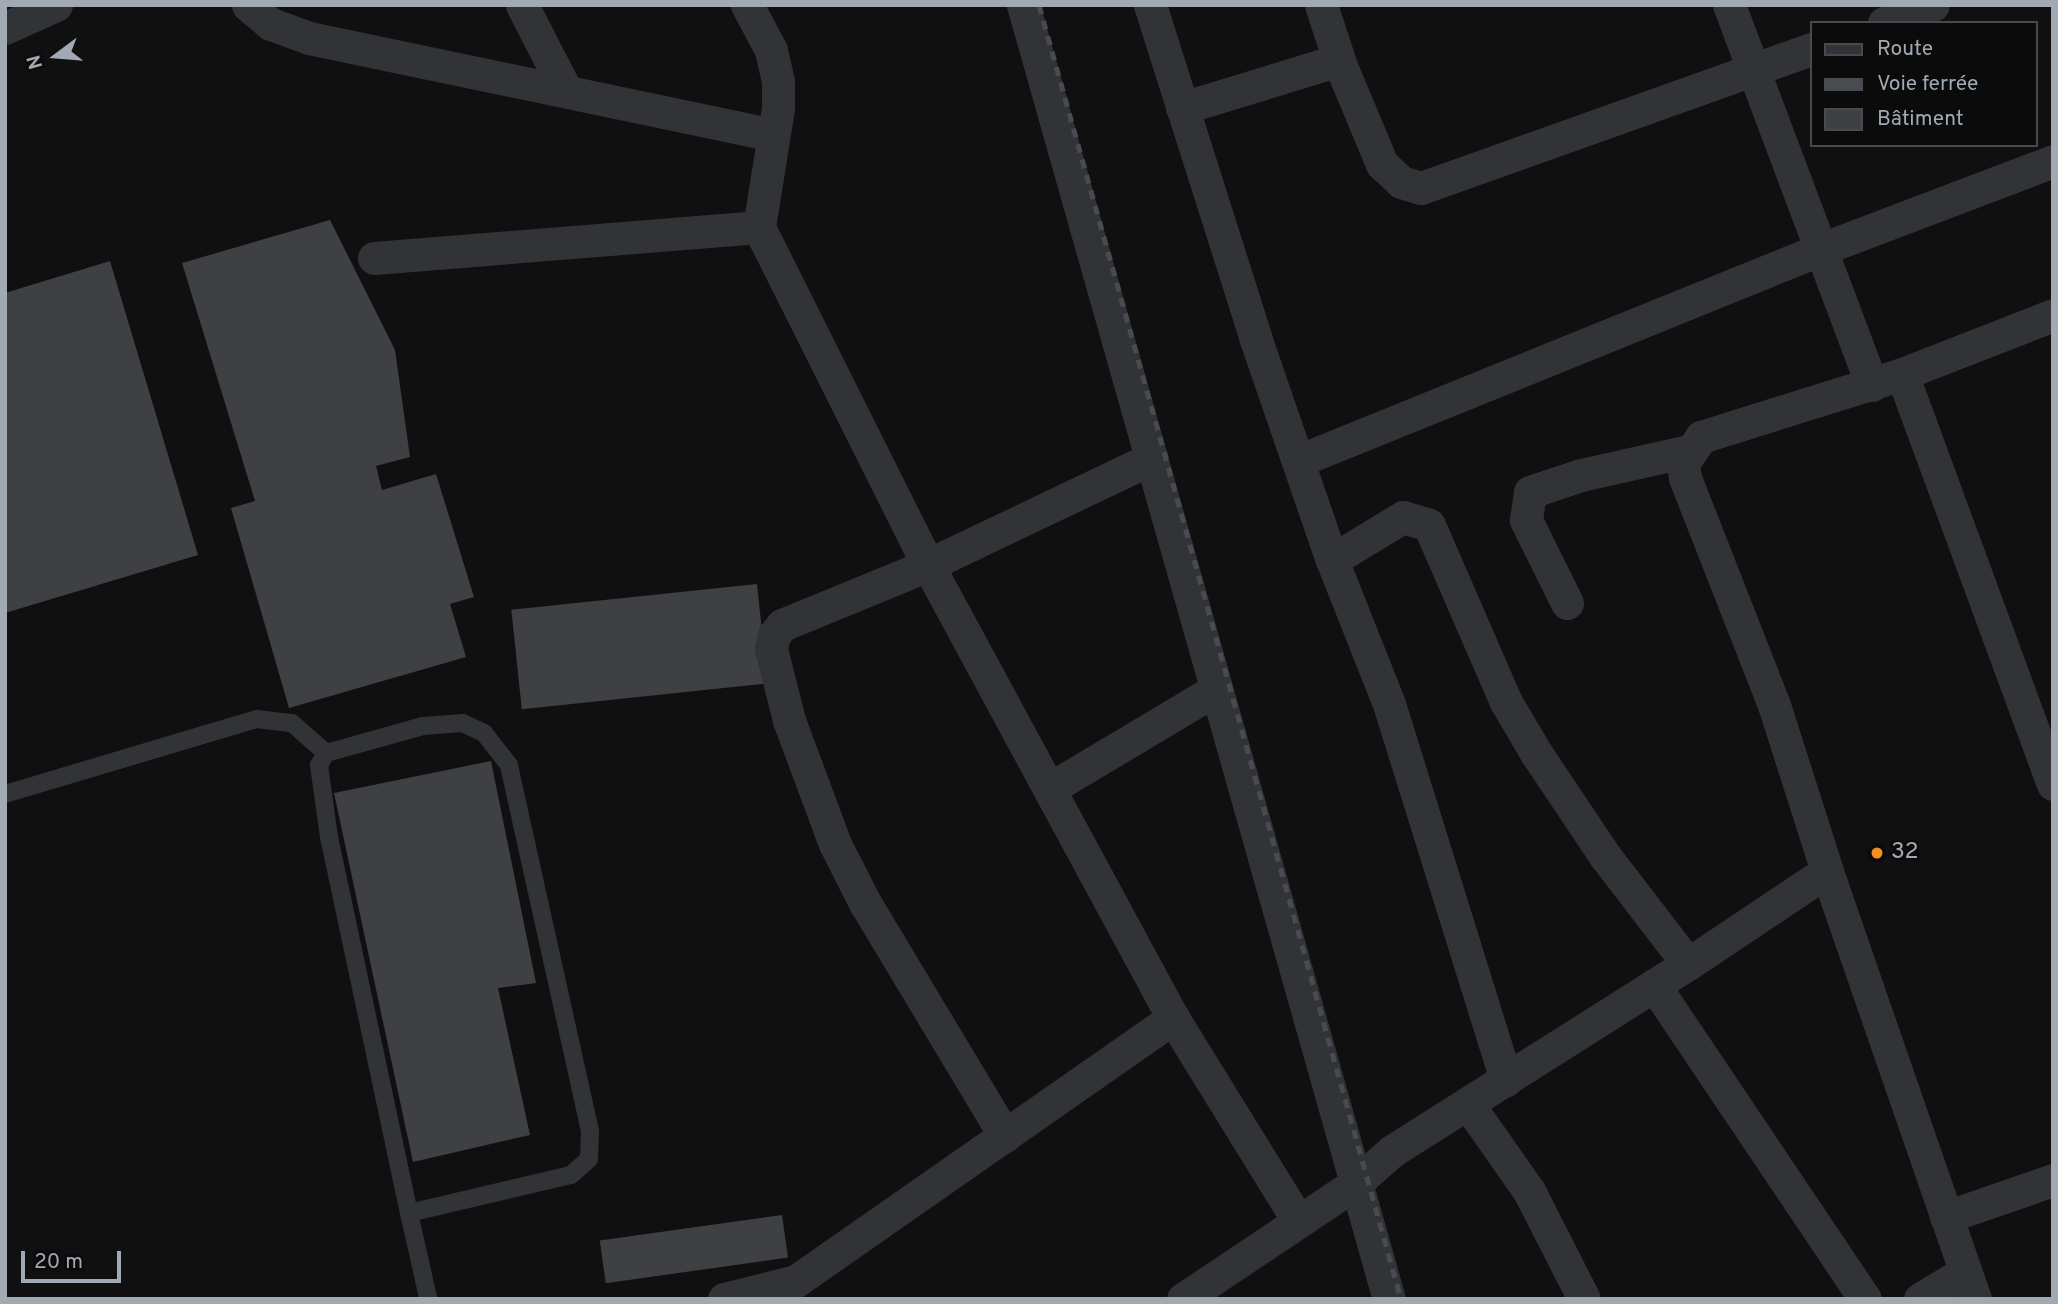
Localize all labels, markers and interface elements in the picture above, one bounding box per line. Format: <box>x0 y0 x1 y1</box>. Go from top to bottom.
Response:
north arrow <box>21 21 91 91</box>
legend <box>1810 21 2037 147</box>
text: Route <box>1877 36 1933 63</box>
text: N <box>22 52 49 72</box>
text: Voie ferrée <box>1877 71 1978 98</box>
text: Bâtiment <box>1877 106 1964 133</box>
place label: 32 <box>1891 839 1918 867</box>
marker: 32 <box>1869 845 1885 861</box>
scale bar <box>24 1238 124 1282</box>
text: 20 m <box>34 1249 83 1276</box>

